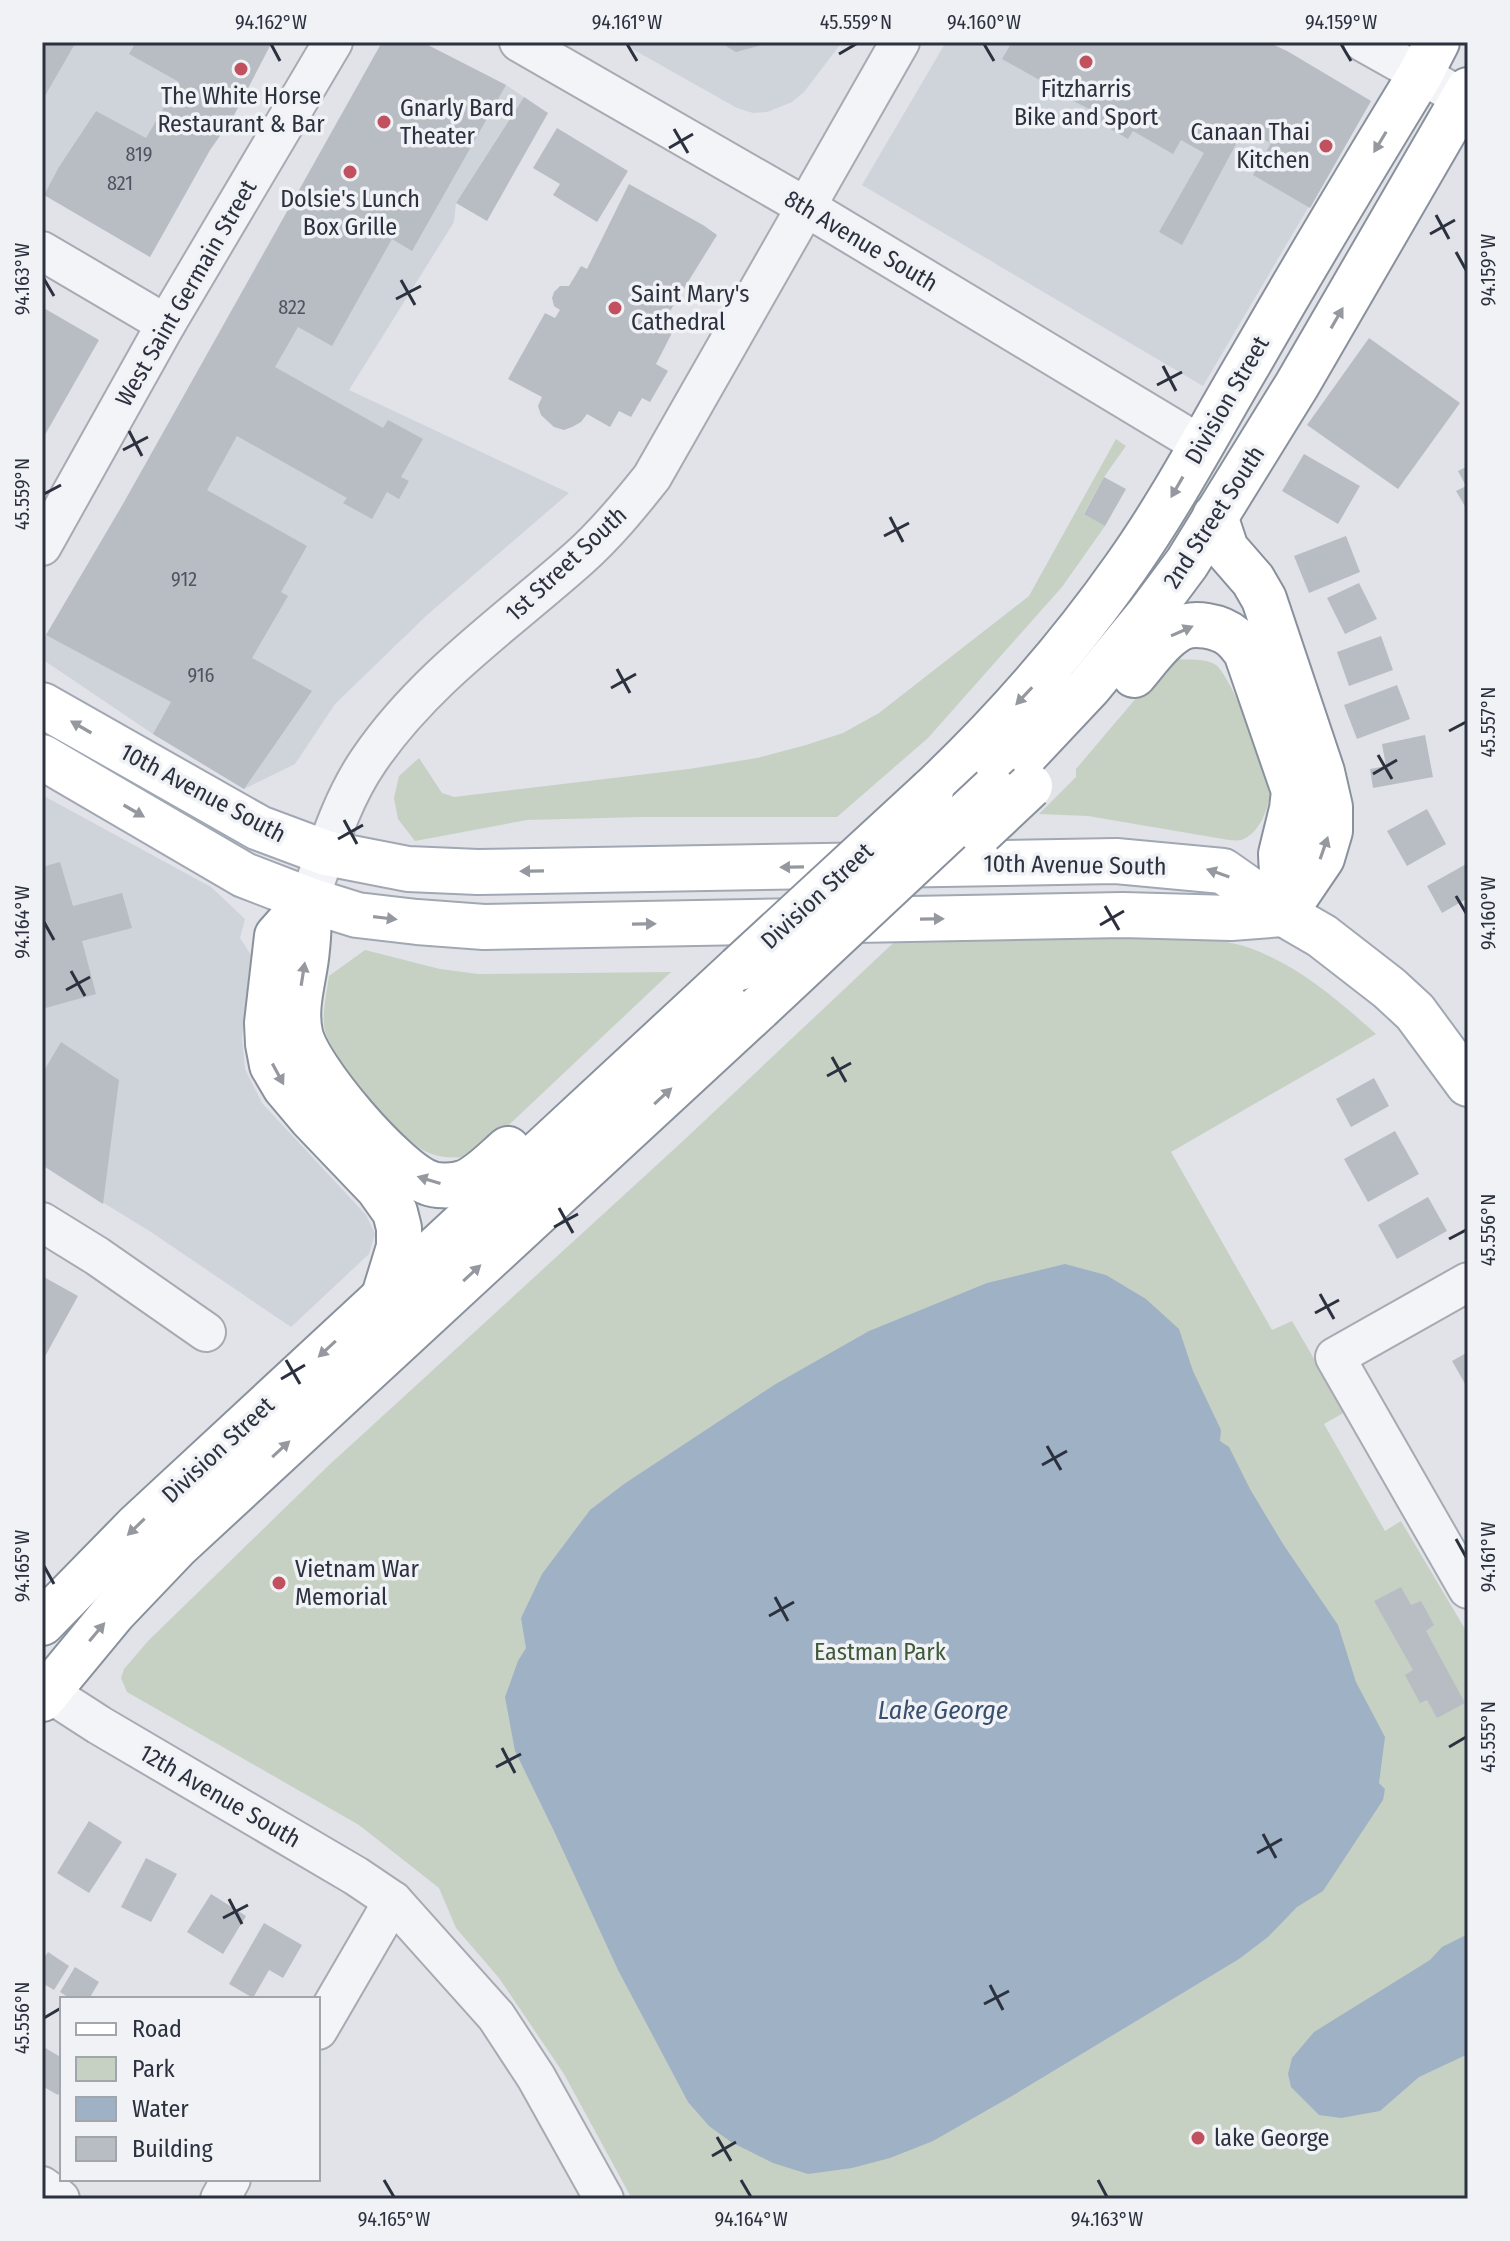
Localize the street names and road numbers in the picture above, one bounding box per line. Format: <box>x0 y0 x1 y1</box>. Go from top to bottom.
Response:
street label: West Saint Germain Street <box>110 175 262 411</box>
street label: 8th Avenue South <box>779 184 943 298</box>
street label: Division Street <box>1179 331 1275 469</box>
street label: 2nd Street South <box>1158 441 1270 593</box>
street label: 1st Street South <box>500 501 632 627</box>
street label: 10th Avenue South <box>115 738 291 848</box>
street label: Division Street <box>755 837 879 955</box>
street label: 10th Avenue South <box>983 849 1167 881</box>
street label: Division Street <box>156 1391 280 1509</box>
street label: 12th Avenue South <box>134 1739 306 1853</box>

